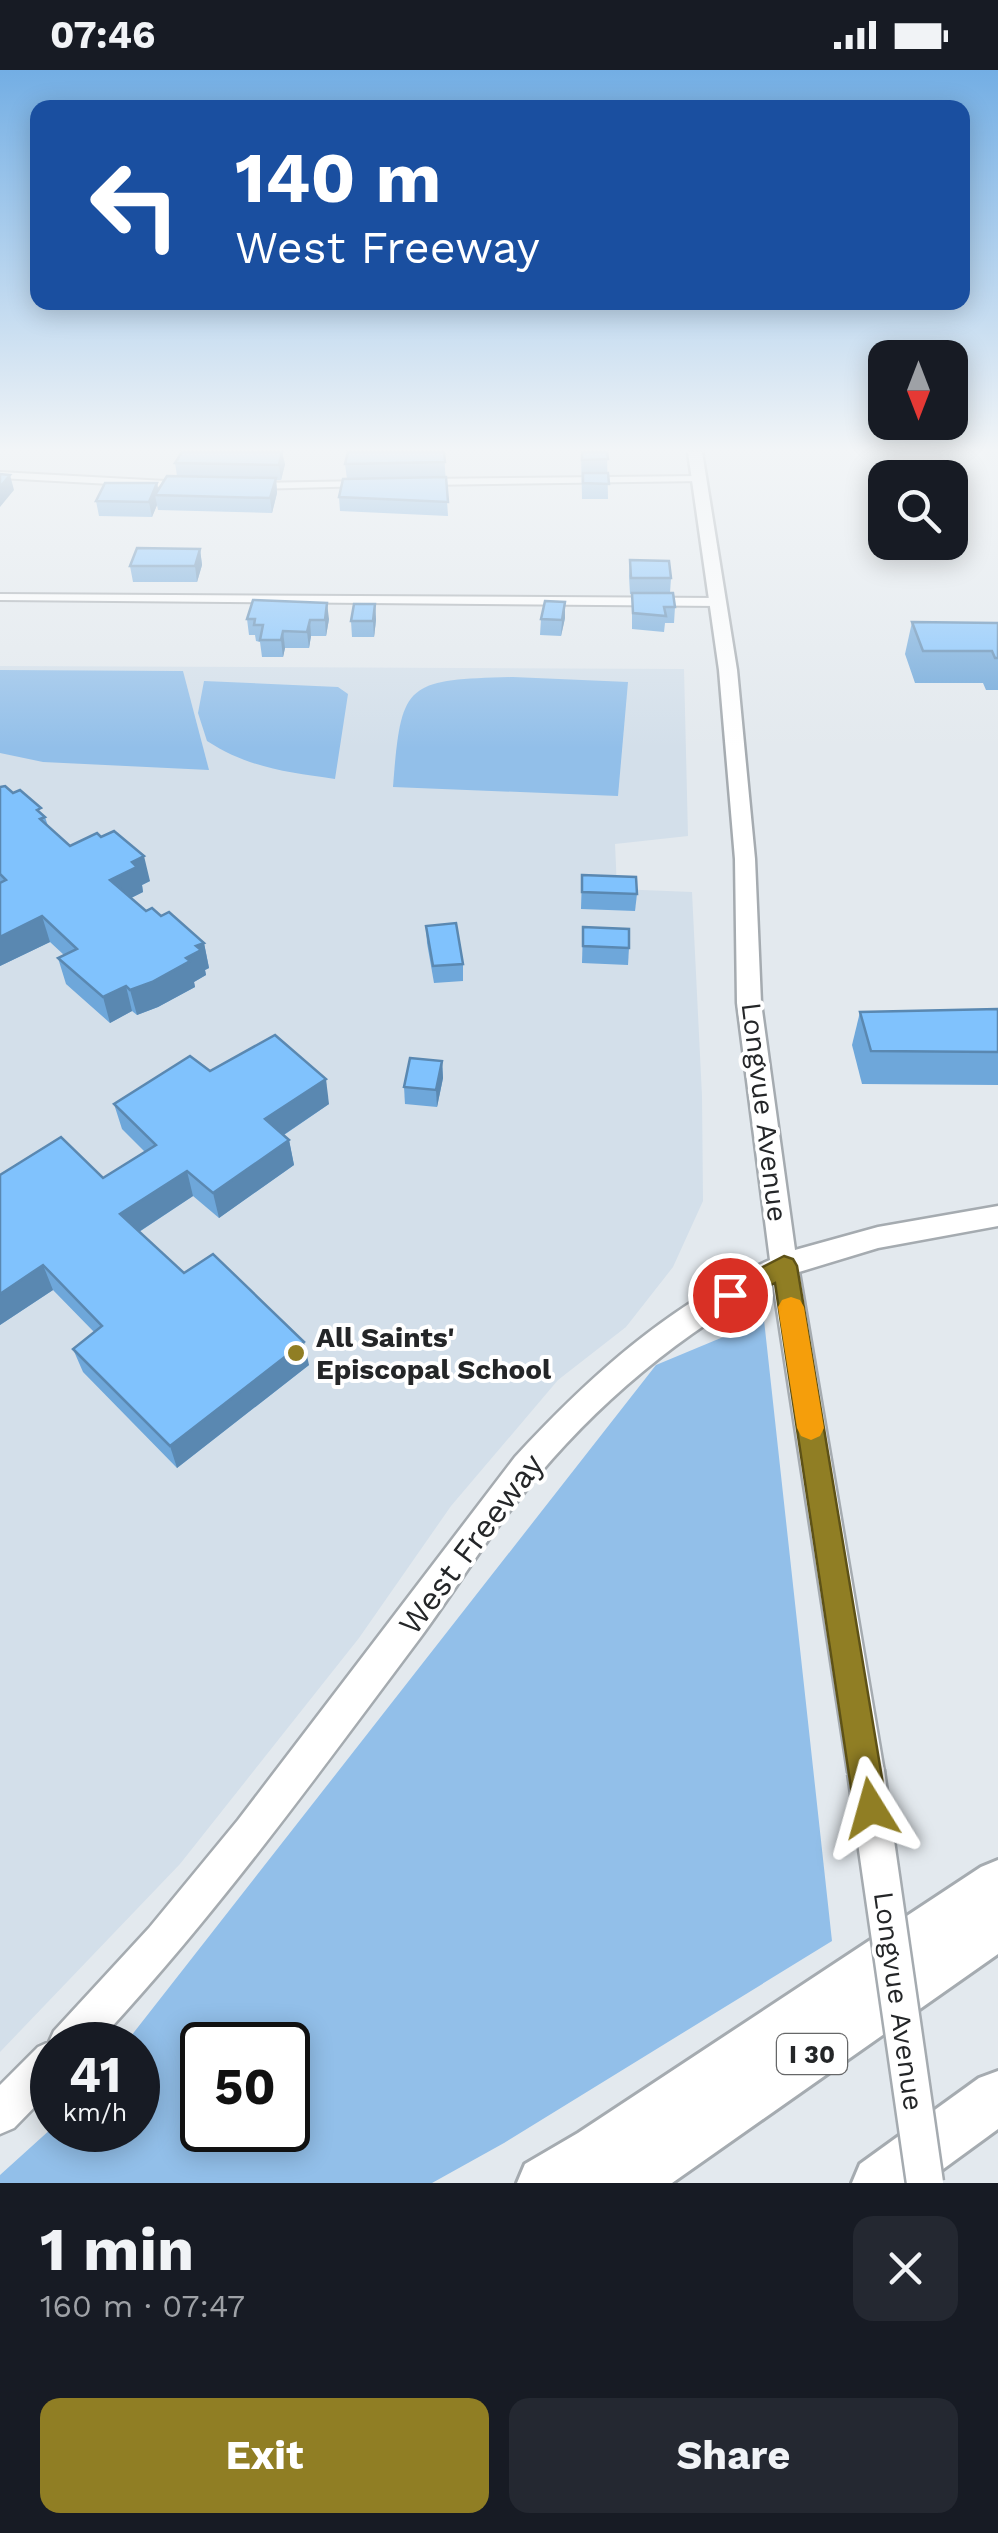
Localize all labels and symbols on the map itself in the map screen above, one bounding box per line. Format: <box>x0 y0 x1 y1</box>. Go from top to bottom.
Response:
north arrow <box>868 340 968 440</box>
street label: Longvue Avenue <box>735 1000 794 1224</box>
pin <box>688 1253 773 1338</box>
place label: All Saints' Episcopal School <box>316 1321 552 1386</box>
marker: All Saints' Episcopal School <box>285 1342 307 1364</box>
street label: West Freeway <box>391 1446 552 1642</box>
position arrow <box>819 1756 923 1860</box>
street label: Longvue Avenue <box>867 1889 930 2113</box>
speed limit sign: 50 <box>180 2022 310 2152</box>
road number: I 30 <box>777 2034 847 2074</box>

